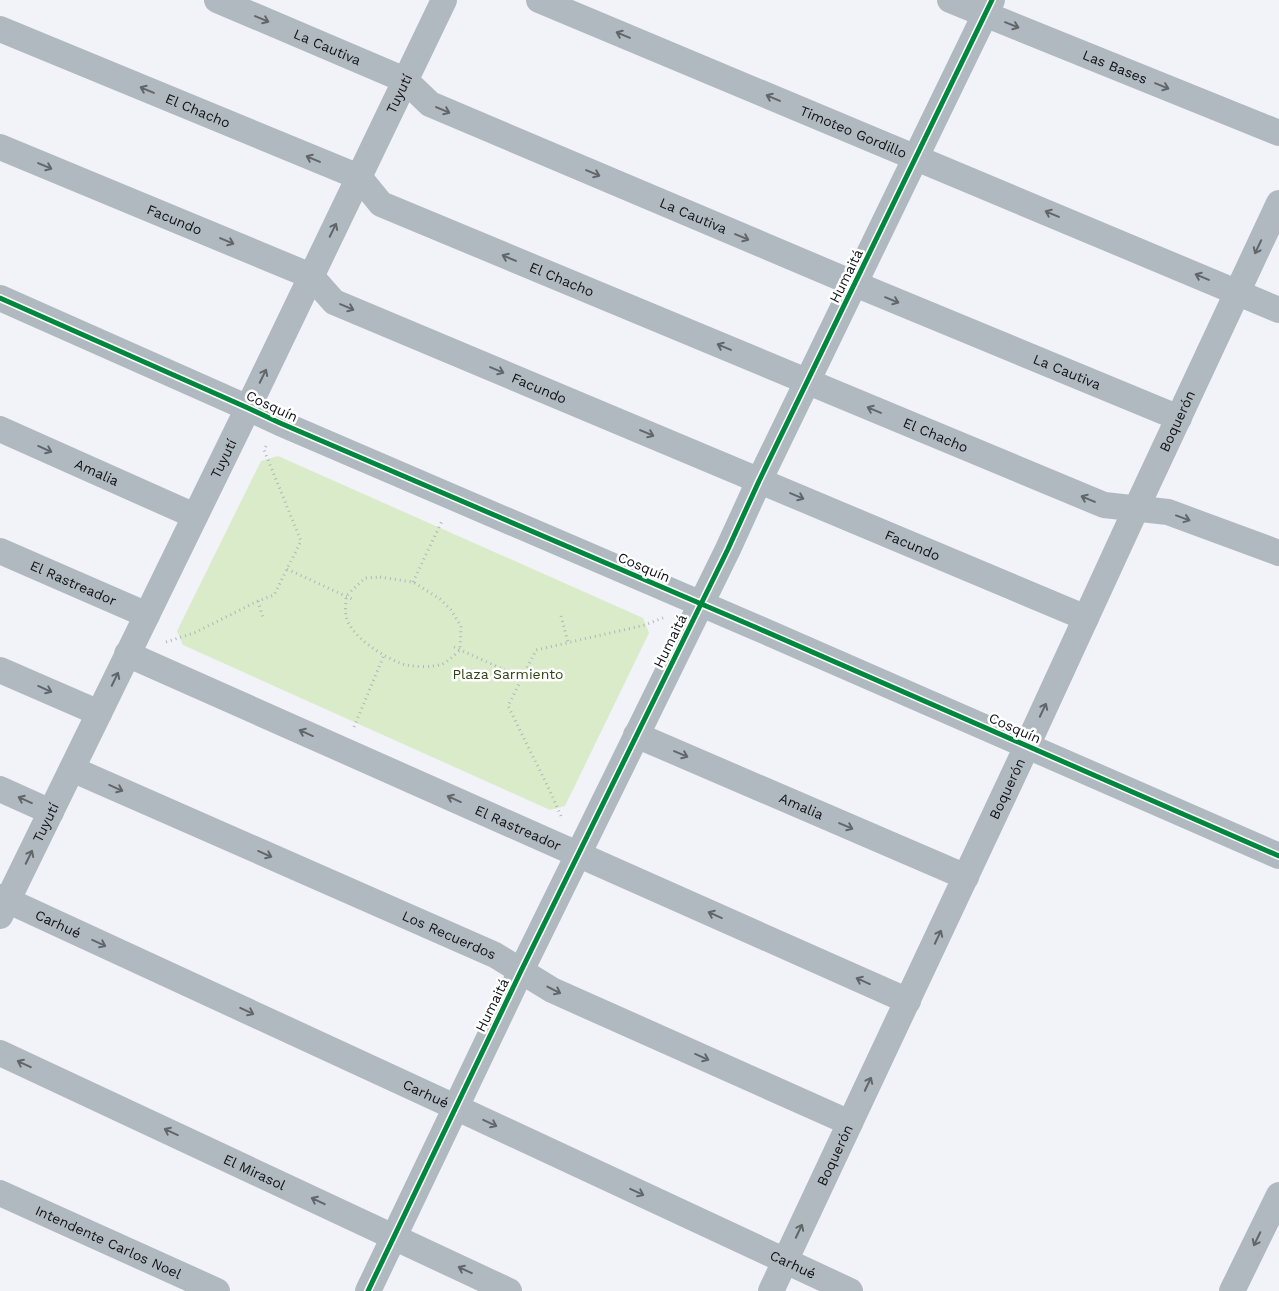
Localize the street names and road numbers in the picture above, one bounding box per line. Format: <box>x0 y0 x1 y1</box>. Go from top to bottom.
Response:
street label: La Cautiva <box>291 26 364 68</box>
street label: Las Bases <box>1080 46 1150 87</box>
street label: Tuyutí <box>383 71 415 116</box>
street label: El Chacho <box>163 90 233 131</box>
street label: Timoteo Gordillo <box>798 102 909 161</box>
street label: La Cautiva <box>657 194 730 237</box>
street label: Facundo <box>145 201 204 238</box>
street label: Humaitá <box>826 247 866 305</box>
street label: El Chacho <box>527 259 597 300</box>
street label: La Cautiva <box>1031 351 1103 393</box>
street label: Facundo <box>509 370 569 407</box>
street label: Cosquín <box>244 387 300 425</box>
street label: Boquerón <box>1156 388 1198 454</box>
street label: El Chacho <box>901 414 970 456</box>
street label: Tuyutí <box>207 436 240 481</box>
street label: Amalia <box>72 455 121 489</box>
street label: Facundo <box>883 526 942 564</box>
street label: Cosquín <box>615 549 673 585</box>
street label: El Rastreador <box>28 557 119 609</box>
street label: Humaitá <box>650 612 690 670</box>
street label: Cosquín <box>987 709 1043 747</box>
street label: Boquerón <box>986 756 1028 822</box>
street label: Amalia <box>777 790 826 823</box>
street label: Tuyutí <box>29 800 62 845</box>
street label: El Rastreador <box>473 802 564 854</box>
street label: Carhué <box>33 906 84 941</box>
street label: Los Recuerdos <box>400 907 498 962</box>
street label: Humaitá <box>472 976 512 1034</box>
street label: Carhué <box>400 1076 451 1111</box>
street label: Boquerón <box>814 1122 856 1188</box>
street label: El Mirasol <box>221 1151 289 1194</box>
street label: Intendente Carlos Noel <box>33 1202 185 1282</box>
street label: Carhué <box>768 1247 818 1282</box>

